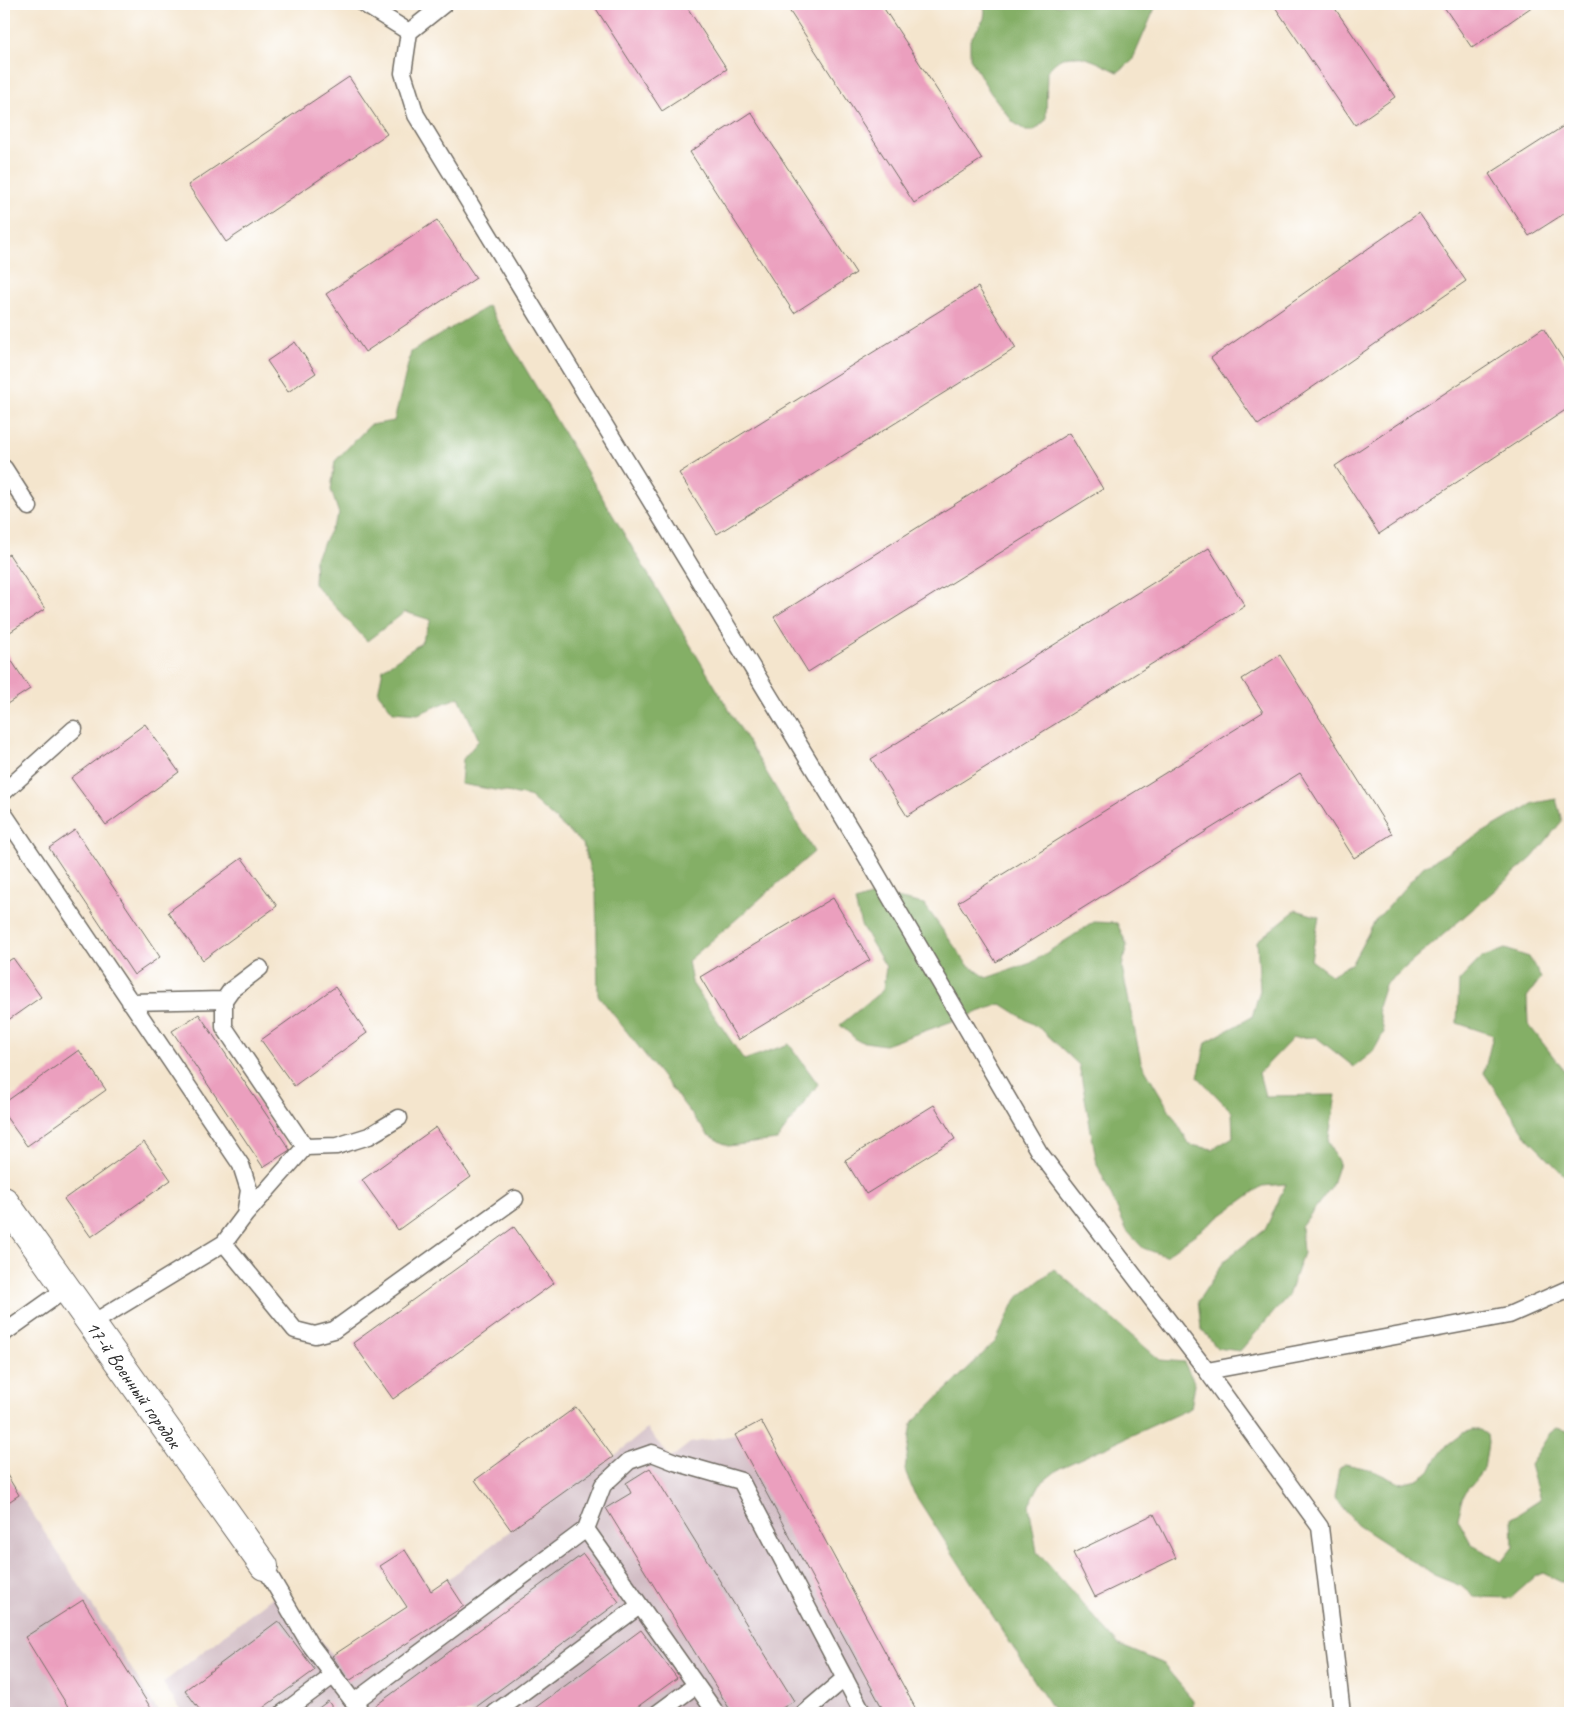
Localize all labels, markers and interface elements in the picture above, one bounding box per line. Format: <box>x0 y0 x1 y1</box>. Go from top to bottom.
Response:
street label: 17-й Военный городок <box>80 1316 188 1454</box>

